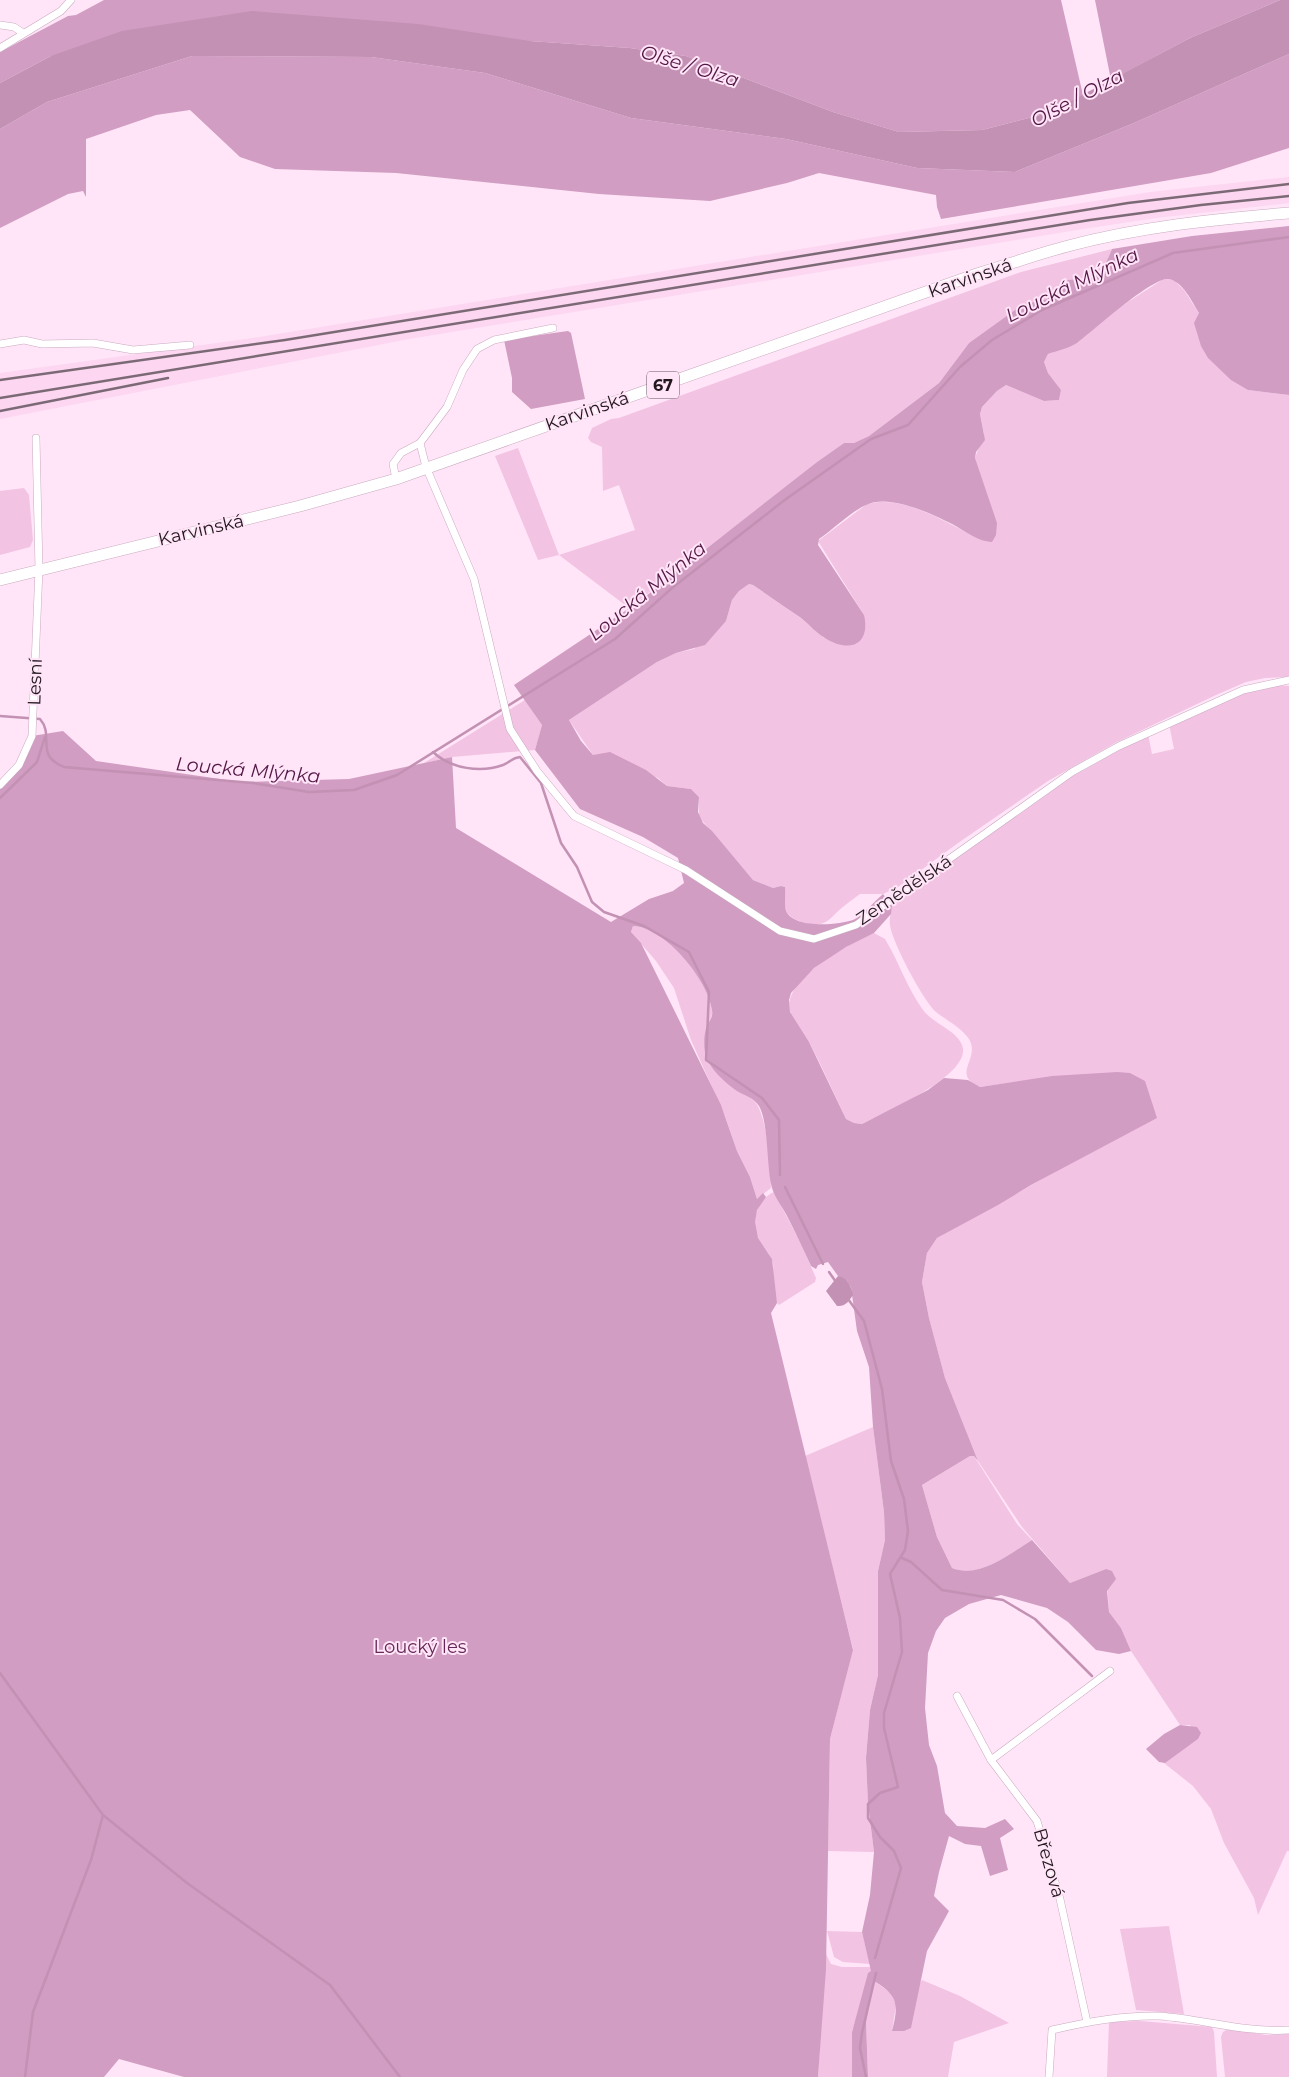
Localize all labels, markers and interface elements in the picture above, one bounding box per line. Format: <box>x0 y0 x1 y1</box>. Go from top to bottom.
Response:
water label: Olše / Olza <box>638 40 742 92</box>
water label: Olše / Olza <box>1027 64 1127 132</box>
water label: Loucká Mlýnka <box>1002 243 1142 327</box>
street label: Karvinská <box>925 253 1015 303</box>
road number: 67 <box>647 372 679 398</box>
street label: Karvinská <box>542 386 632 436</box>
street label: Karvinská <box>156 509 246 551</box>
water label: Loucká Mlýnka <box>583 536 711 646</box>
street label: Lesní <box>23 657 47 706</box>
water label: Loucká Mlýnka <box>175 752 321 788</box>
street label: Zemědělská <box>852 850 956 930</box>
park label: Loucký les <box>373 1636 467 1658</box>
street label: Březová <box>1029 1826 1069 1900</box>

